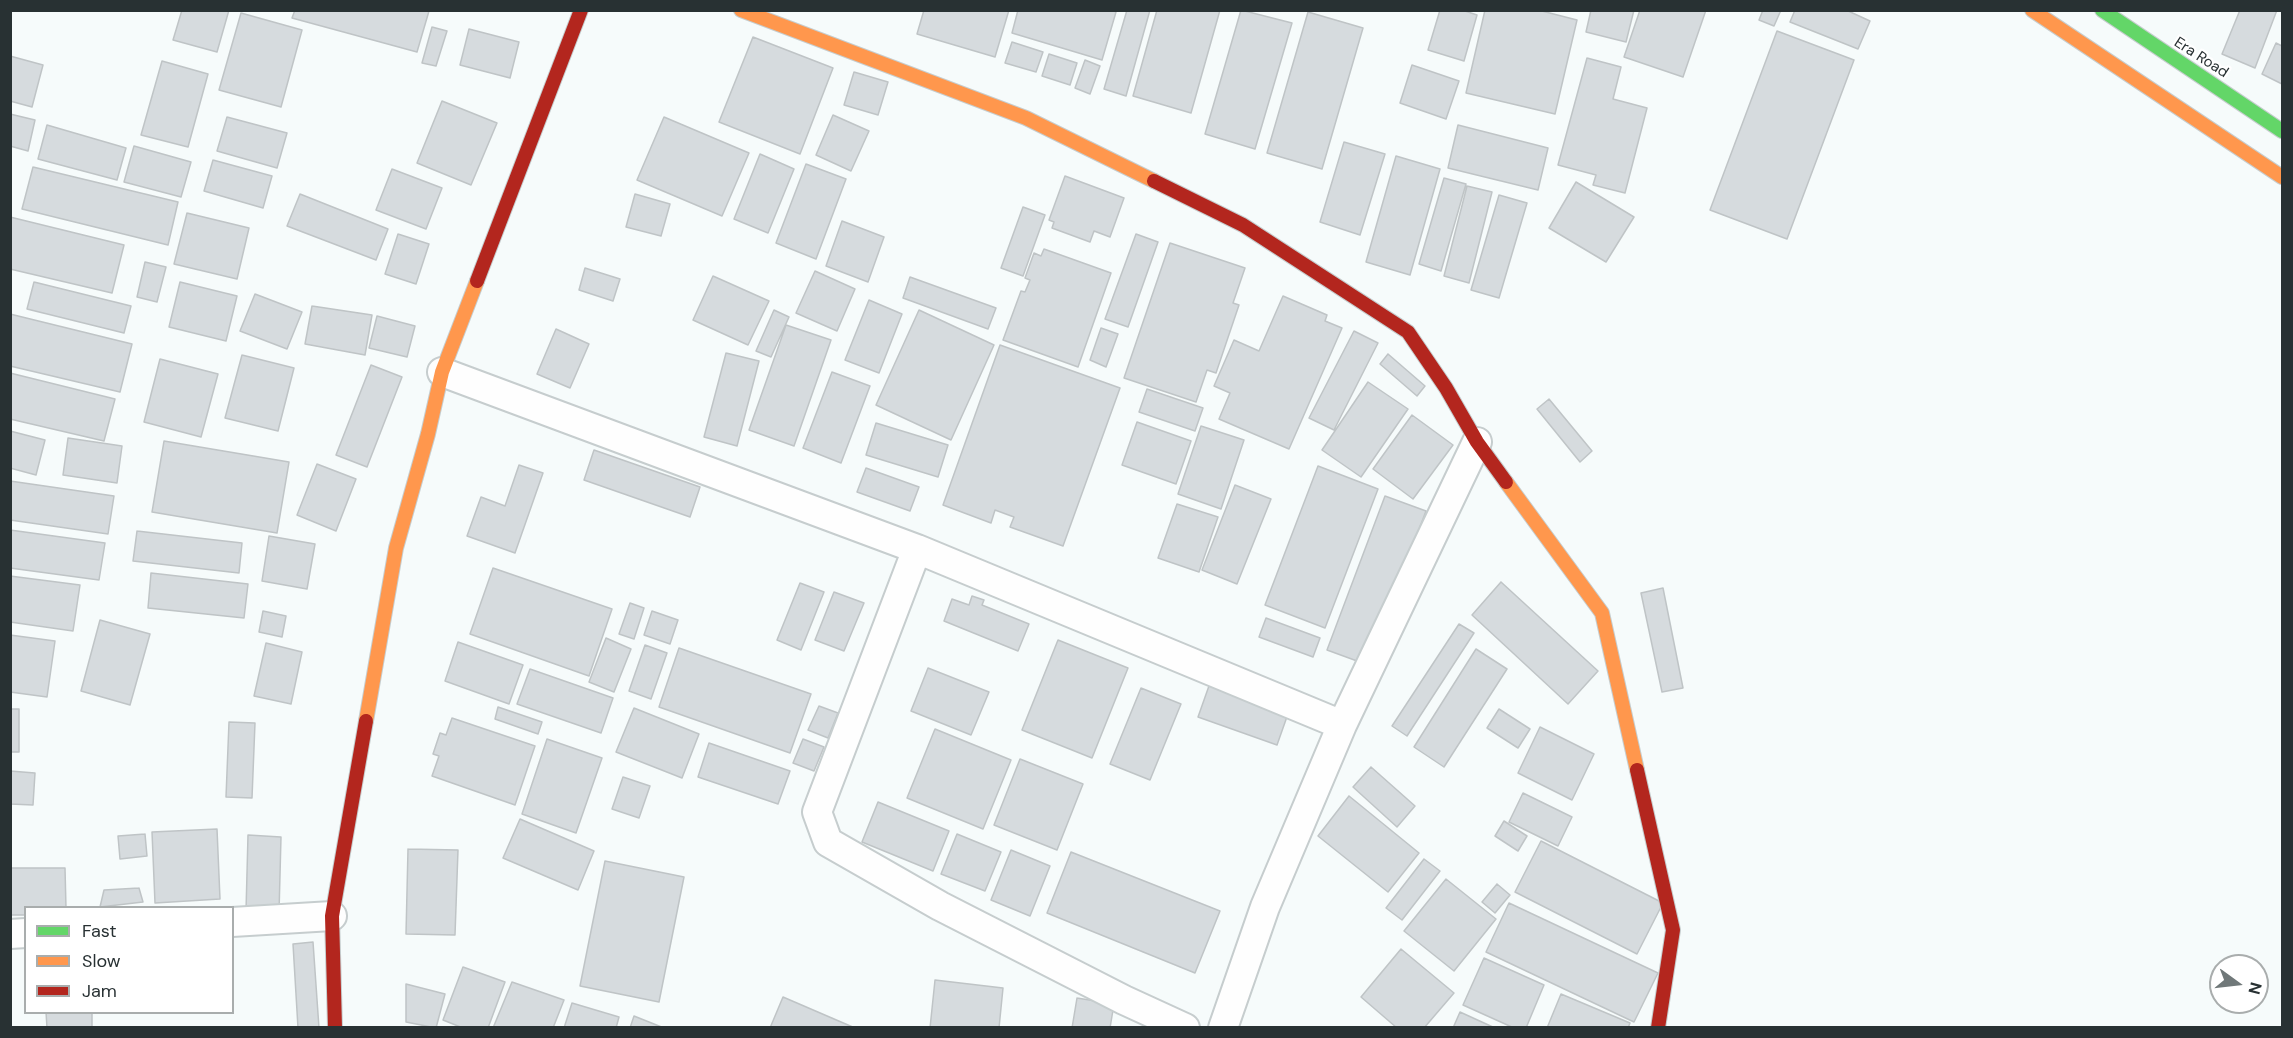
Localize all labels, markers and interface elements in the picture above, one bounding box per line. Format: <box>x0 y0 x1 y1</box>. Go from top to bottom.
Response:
street label: Era Road <box>2170 34 2232 82</box>
legend <box>24 906 234 1014</box>
text: Fast <box>82 919 117 943</box>
text: Slow <box>82 949 121 973</box>
north arrow <box>2209 954 2269 1014</box>
text: Jam <box>82 979 117 1003</box>
text: N <box>2243 980 2267 997</box>

